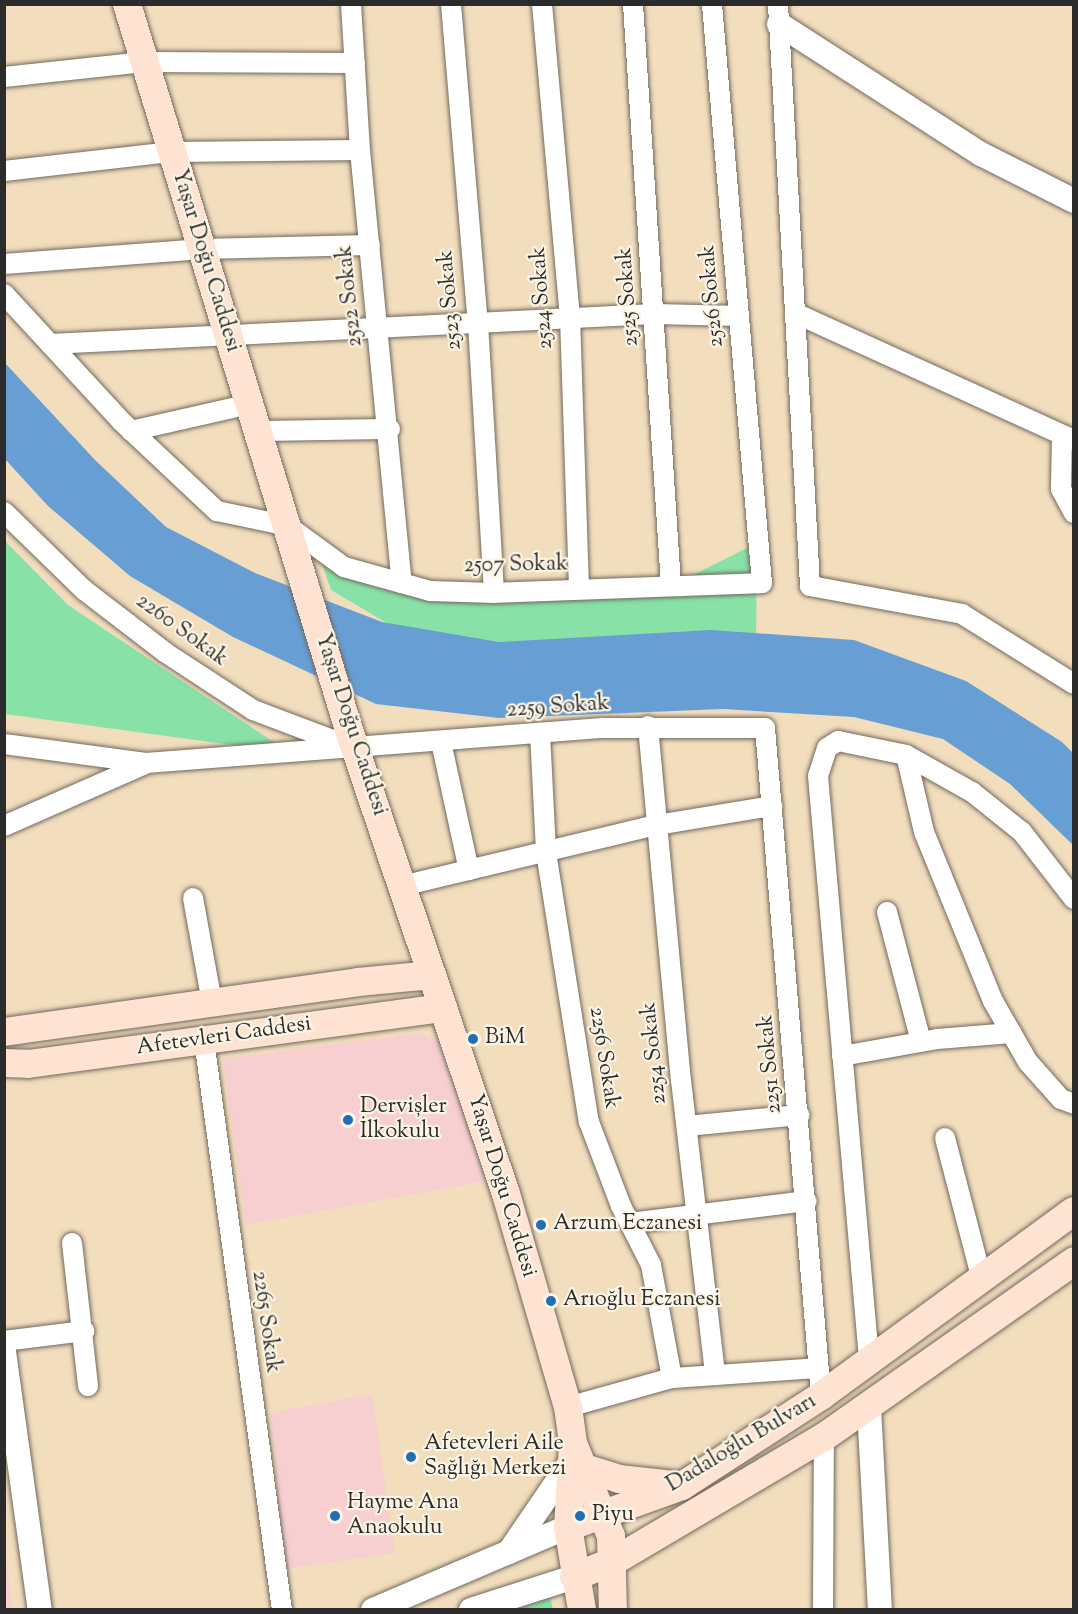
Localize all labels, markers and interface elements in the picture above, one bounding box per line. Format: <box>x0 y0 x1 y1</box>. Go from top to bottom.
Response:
street label: Yaşar Doğu Caddesi <box>165 166 245 356</box>
street label: 2522 Sokak <box>333 244 369 348</box>
street label: 2526 Sokak <box>695 244 731 348</box>
street label: 2524 Sokak <box>526 246 560 350</box>
street label: 2525 Sokak <box>612 246 646 348</box>
street label: 2523 Sokak <box>433 249 469 351</box>
street label: 2507 Sokak <box>464 552 568 580</box>
street label: 2260 Sokak <box>130 589 232 673</box>
street label: Yaşar Doğu Caddesi <box>308 631 392 819</box>
street label: 2259 Sokak <box>506 691 610 725</box>
street label: 2254 Sokak <box>636 1000 674 1106</box>
street label: 2256 Sokak <box>582 1005 624 1111</box>
street label: Afetevleri Caddesi <box>135 1012 313 1062</box>
street label: 2251 Sokak <box>754 1013 788 1115</box>
place label: BiM <box>485 1026 525 1052</box>
marker: BiM <box>466 1032 480 1046</box>
street label: Yaşar Doğu Caddesi <box>461 1091 541 1281</box>
place label: Dervişler İlkokulu <box>360 1094 447 1146</box>
marker: Dervişler İlkokulu <box>341 1113 355 1127</box>
place label: Arzum Eczanesi <box>553 1212 702 1238</box>
marker: Arzum Eczanesi <box>534 1218 548 1232</box>
street label: 2265 Sokak <box>245 1269 285 1375</box>
place label: Arıoğlu Eczanesi <box>563 1288 720 1314</box>
marker: Arıoğlu Eczanesi <box>544 1294 558 1308</box>
street label: Dadaloğlu Bulvarı <box>662 1389 822 1499</box>
place label: Afetevleri Aile Sağlığı Merkezi <box>424 1431 566 1482</box>
marker: Afetevleri Aile Sağlığı Merkezi <box>402 1448 420 1466</box>
place label: Hayme Ana Anaokulu <box>347 1490 459 1542</box>
place label: Piyu <box>592 1503 634 1529</box>
marker: Hayme Ana Anaokulu <box>328 1509 342 1523</box>
marker: Piyu <box>573 1509 587 1523</box>

